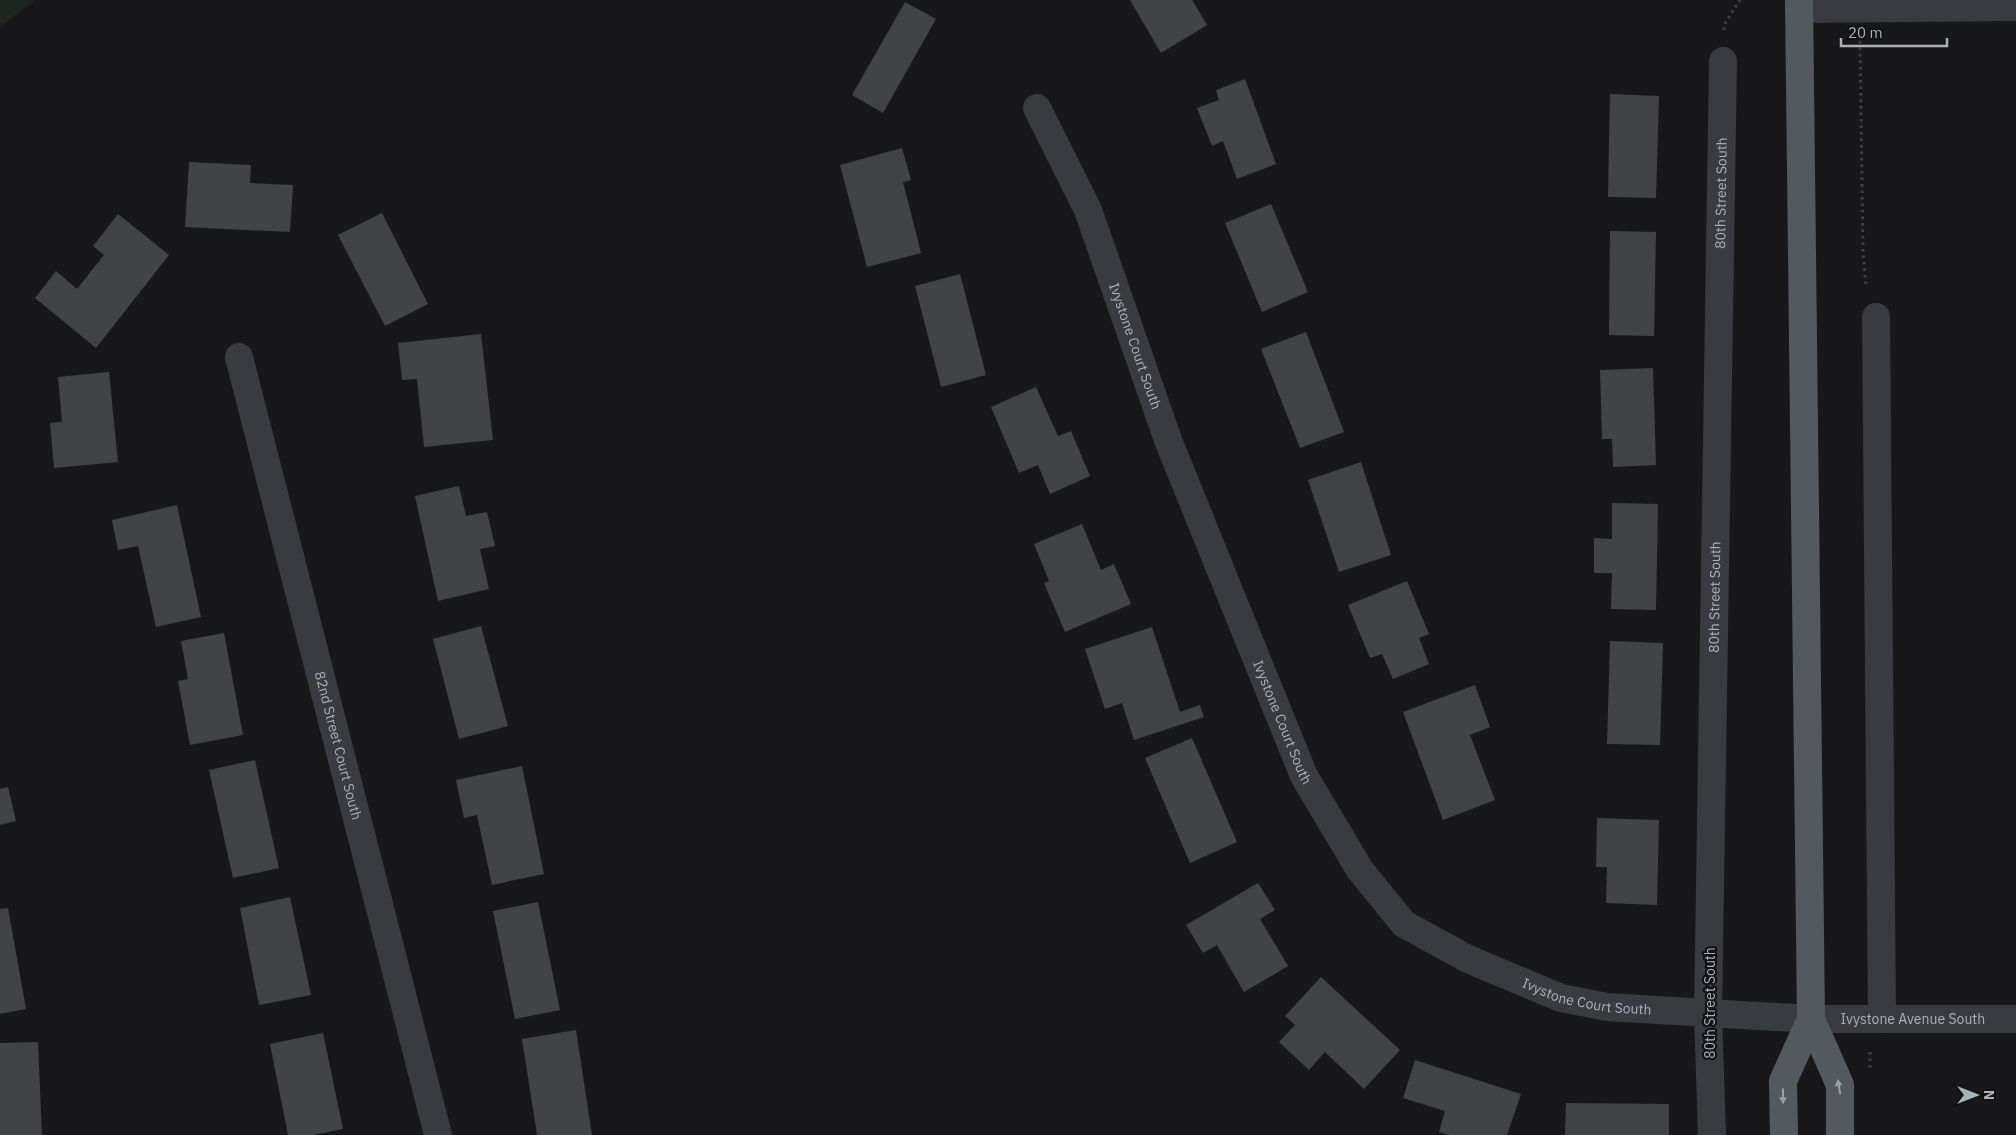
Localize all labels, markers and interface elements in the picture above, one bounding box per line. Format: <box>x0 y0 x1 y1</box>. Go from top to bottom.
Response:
scale bar <box>1841 15 1947 47</box>
text: 20 m <box>1848 23 1883 42</box>
street label: 80th Street South <box>1711 137 1731 249</box>
street label: Ivystone Court South <box>1105 280 1166 412</box>
street label: 80th Street South <box>1705 541 1724 653</box>
street label: Ivystone Court South <box>1249 657 1316 788</box>
street label: 82nd Street Court South <box>311 669 366 822</box>
street label: 80th Street South <box>1701 947 1719 1059</box>
street label: Ivystone Court South <box>1520 974 1652 1019</box>
street label: Ivystone Avenue South <box>1841 1010 1985 1028</box>
north arrow <box>1951 1070 2001 1120</box>
one-way arrow <box>1834 1078 1842 1094</box>
one-way arrow <box>1779 1089 1787 1105</box>
text: N <box>1980 1090 1998 1100</box>

